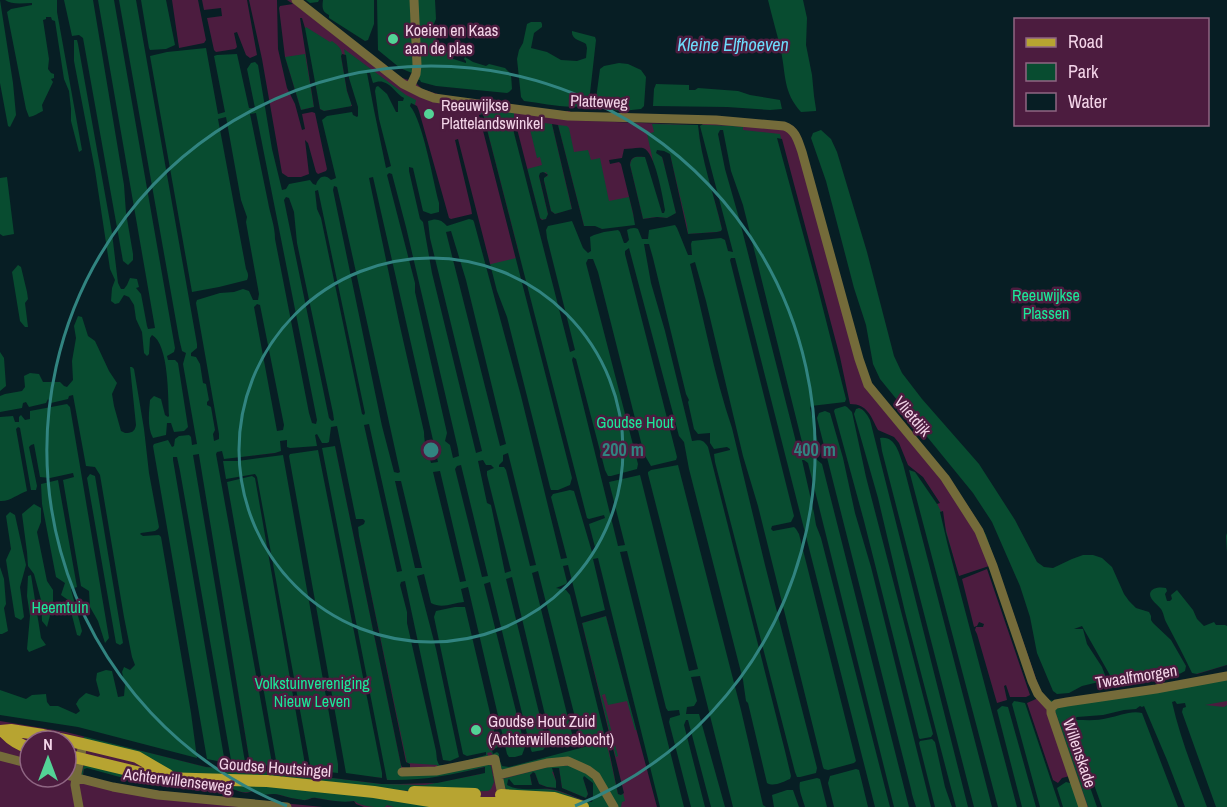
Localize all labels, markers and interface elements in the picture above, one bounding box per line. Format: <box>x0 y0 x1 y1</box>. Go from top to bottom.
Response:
legend <box>1014 18 1209 126</box>
place label: Koeien en Kaas aan de plas <box>405 19 498 59</box>
text: Road <box>1068 29 1103 54</box>
marker: Koeien en Kaas aan de plas <box>386 32 400 46</box>
water label: Kleine Elfhoeven <box>677 32 789 57</box>
text: Park <box>1068 59 1099 84</box>
street label: Platteweg <box>570 89 629 113</box>
text: Water <box>1068 89 1107 114</box>
place label: Reeuwijkse Plattelandswinkel <box>441 94 543 134</box>
marker: Reeuwijkse Plattelandswinkel <box>422 107 436 121</box>
park label: Reeuwijkse Plassen <box>1012 284 1080 324</box>
street label: Vlietdijk <box>889 391 937 441</box>
park label: Goudse Hout <box>596 411 674 433</box>
text: 200 m <box>602 437 644 462</box>
text: 400 m <box>794 437 836 462</box>
centre of rings <box>421 440 441 460</box>
park label: Heemtuin <box>32 596 88 618</box>
street label: Twaalfmorgen <box>1094 659 1178 693</box>
park label: Volkstuinvereniging Nieuw Leven <box>254 672 370 712</box>
place label: Goudse Hout Zuid (Achterwillensebocht) <box>488 710 614 750</box>
street label: Willenskade <box>1058 716 1102 790</box>
marker: Goudse Hout Zuid (Achterwillensebocht) <box>469 723 483 737</box>
north arrow <box>18 729 78 789</box>
text: N <box>43 733 53 755</box>
street label: Goudse Houtsingel <box>218 752 332 782</box>
street label: Achterwillenseweg <box>121 762 234 798</box>

